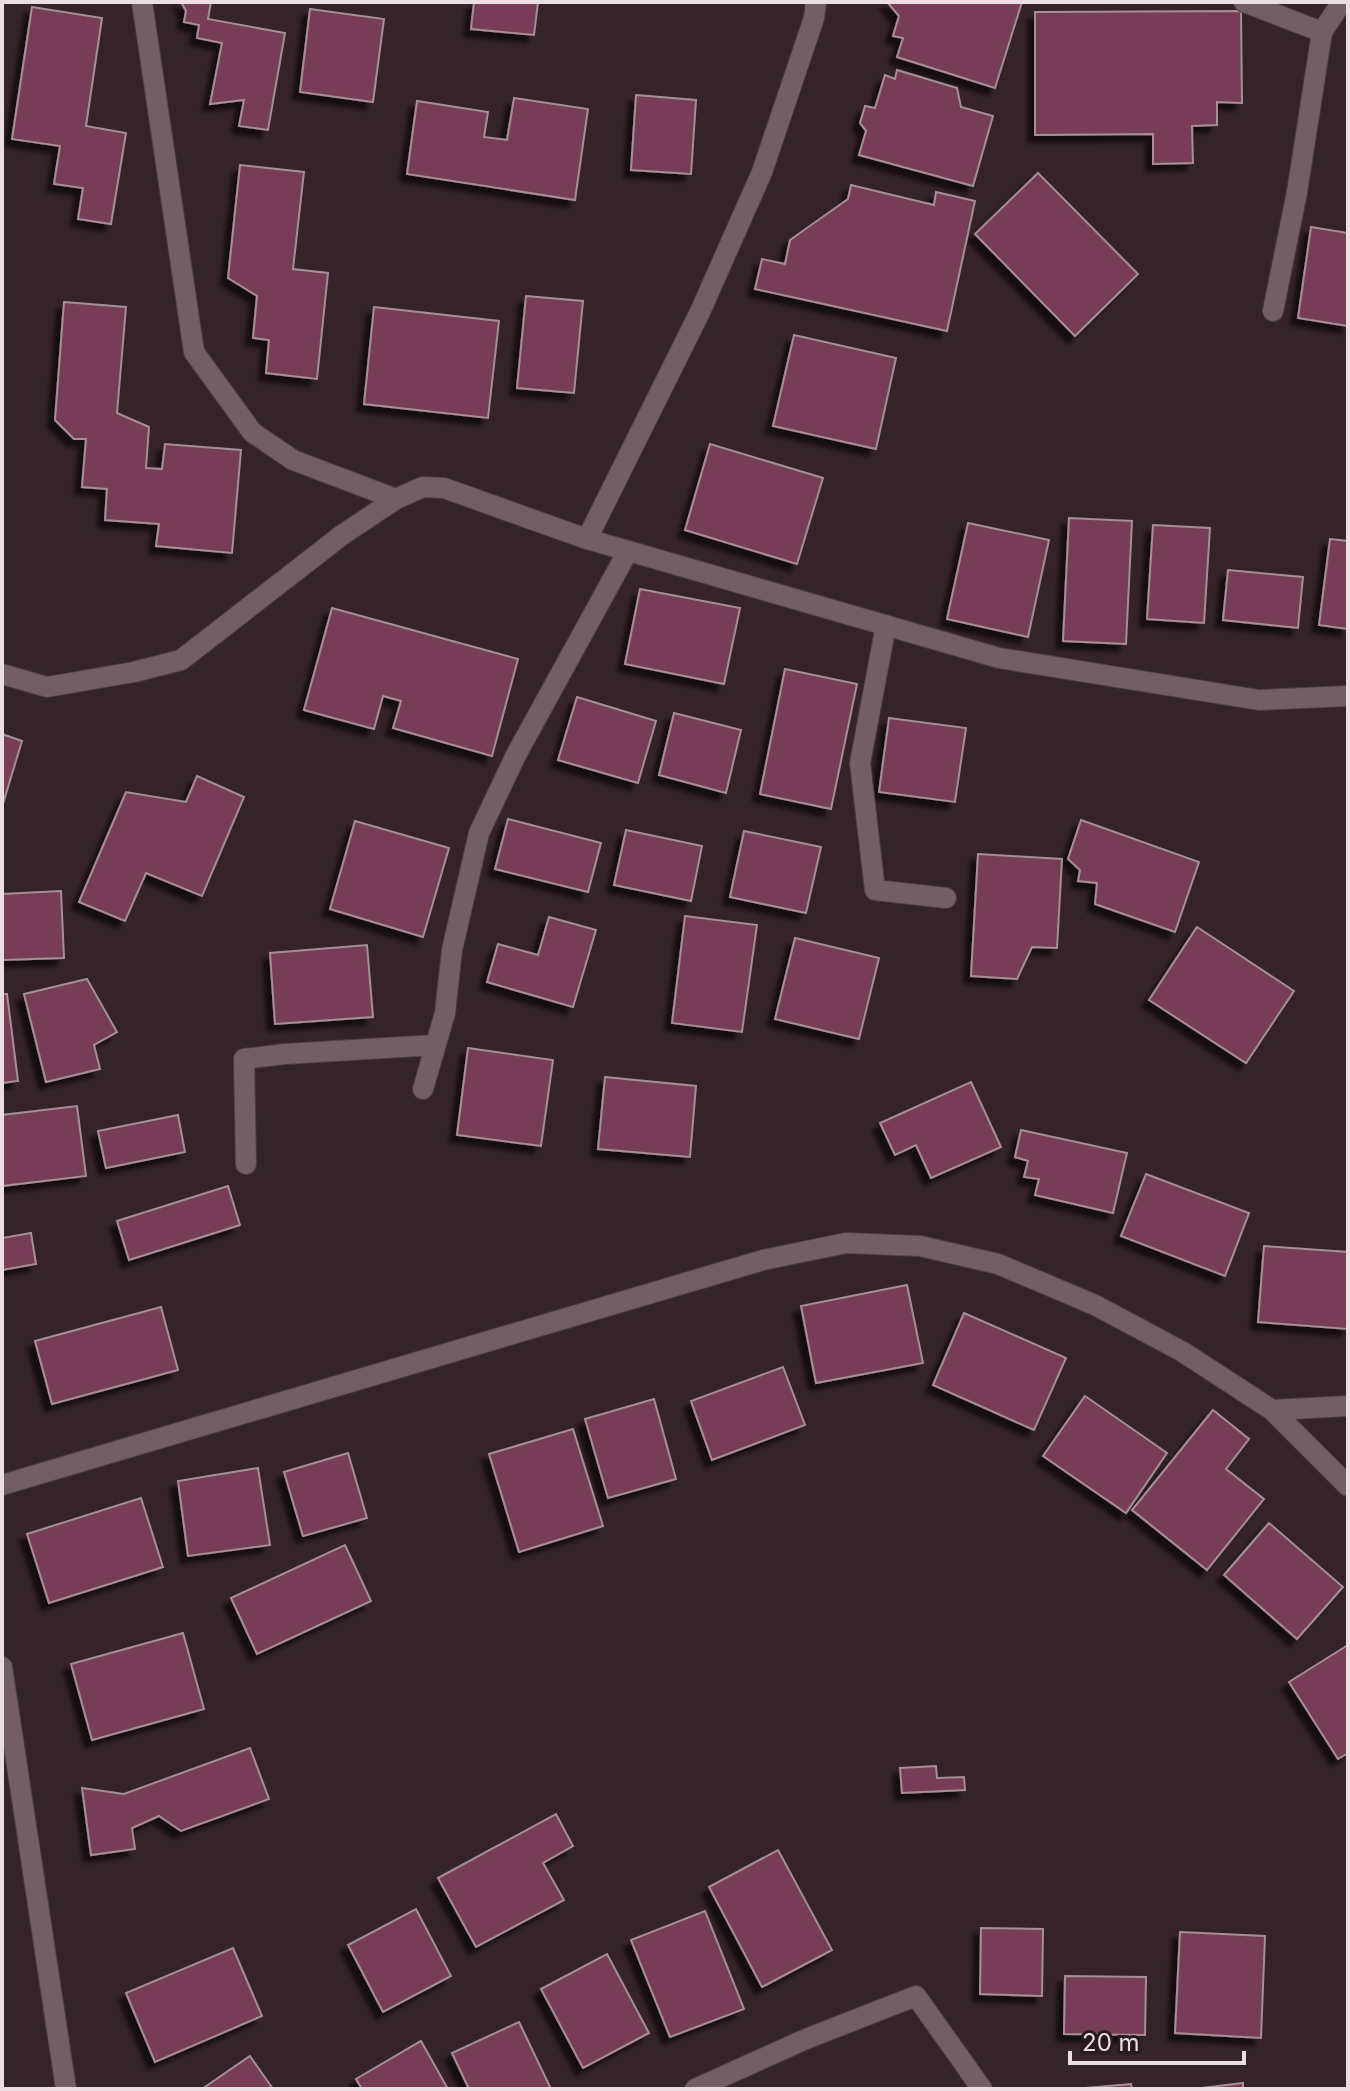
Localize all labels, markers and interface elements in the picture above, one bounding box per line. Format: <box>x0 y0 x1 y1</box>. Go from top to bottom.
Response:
scale bar <box>1070 2015 1244 2065</box>
text: 20 m <box>1082 2028 1140 2057</box>

